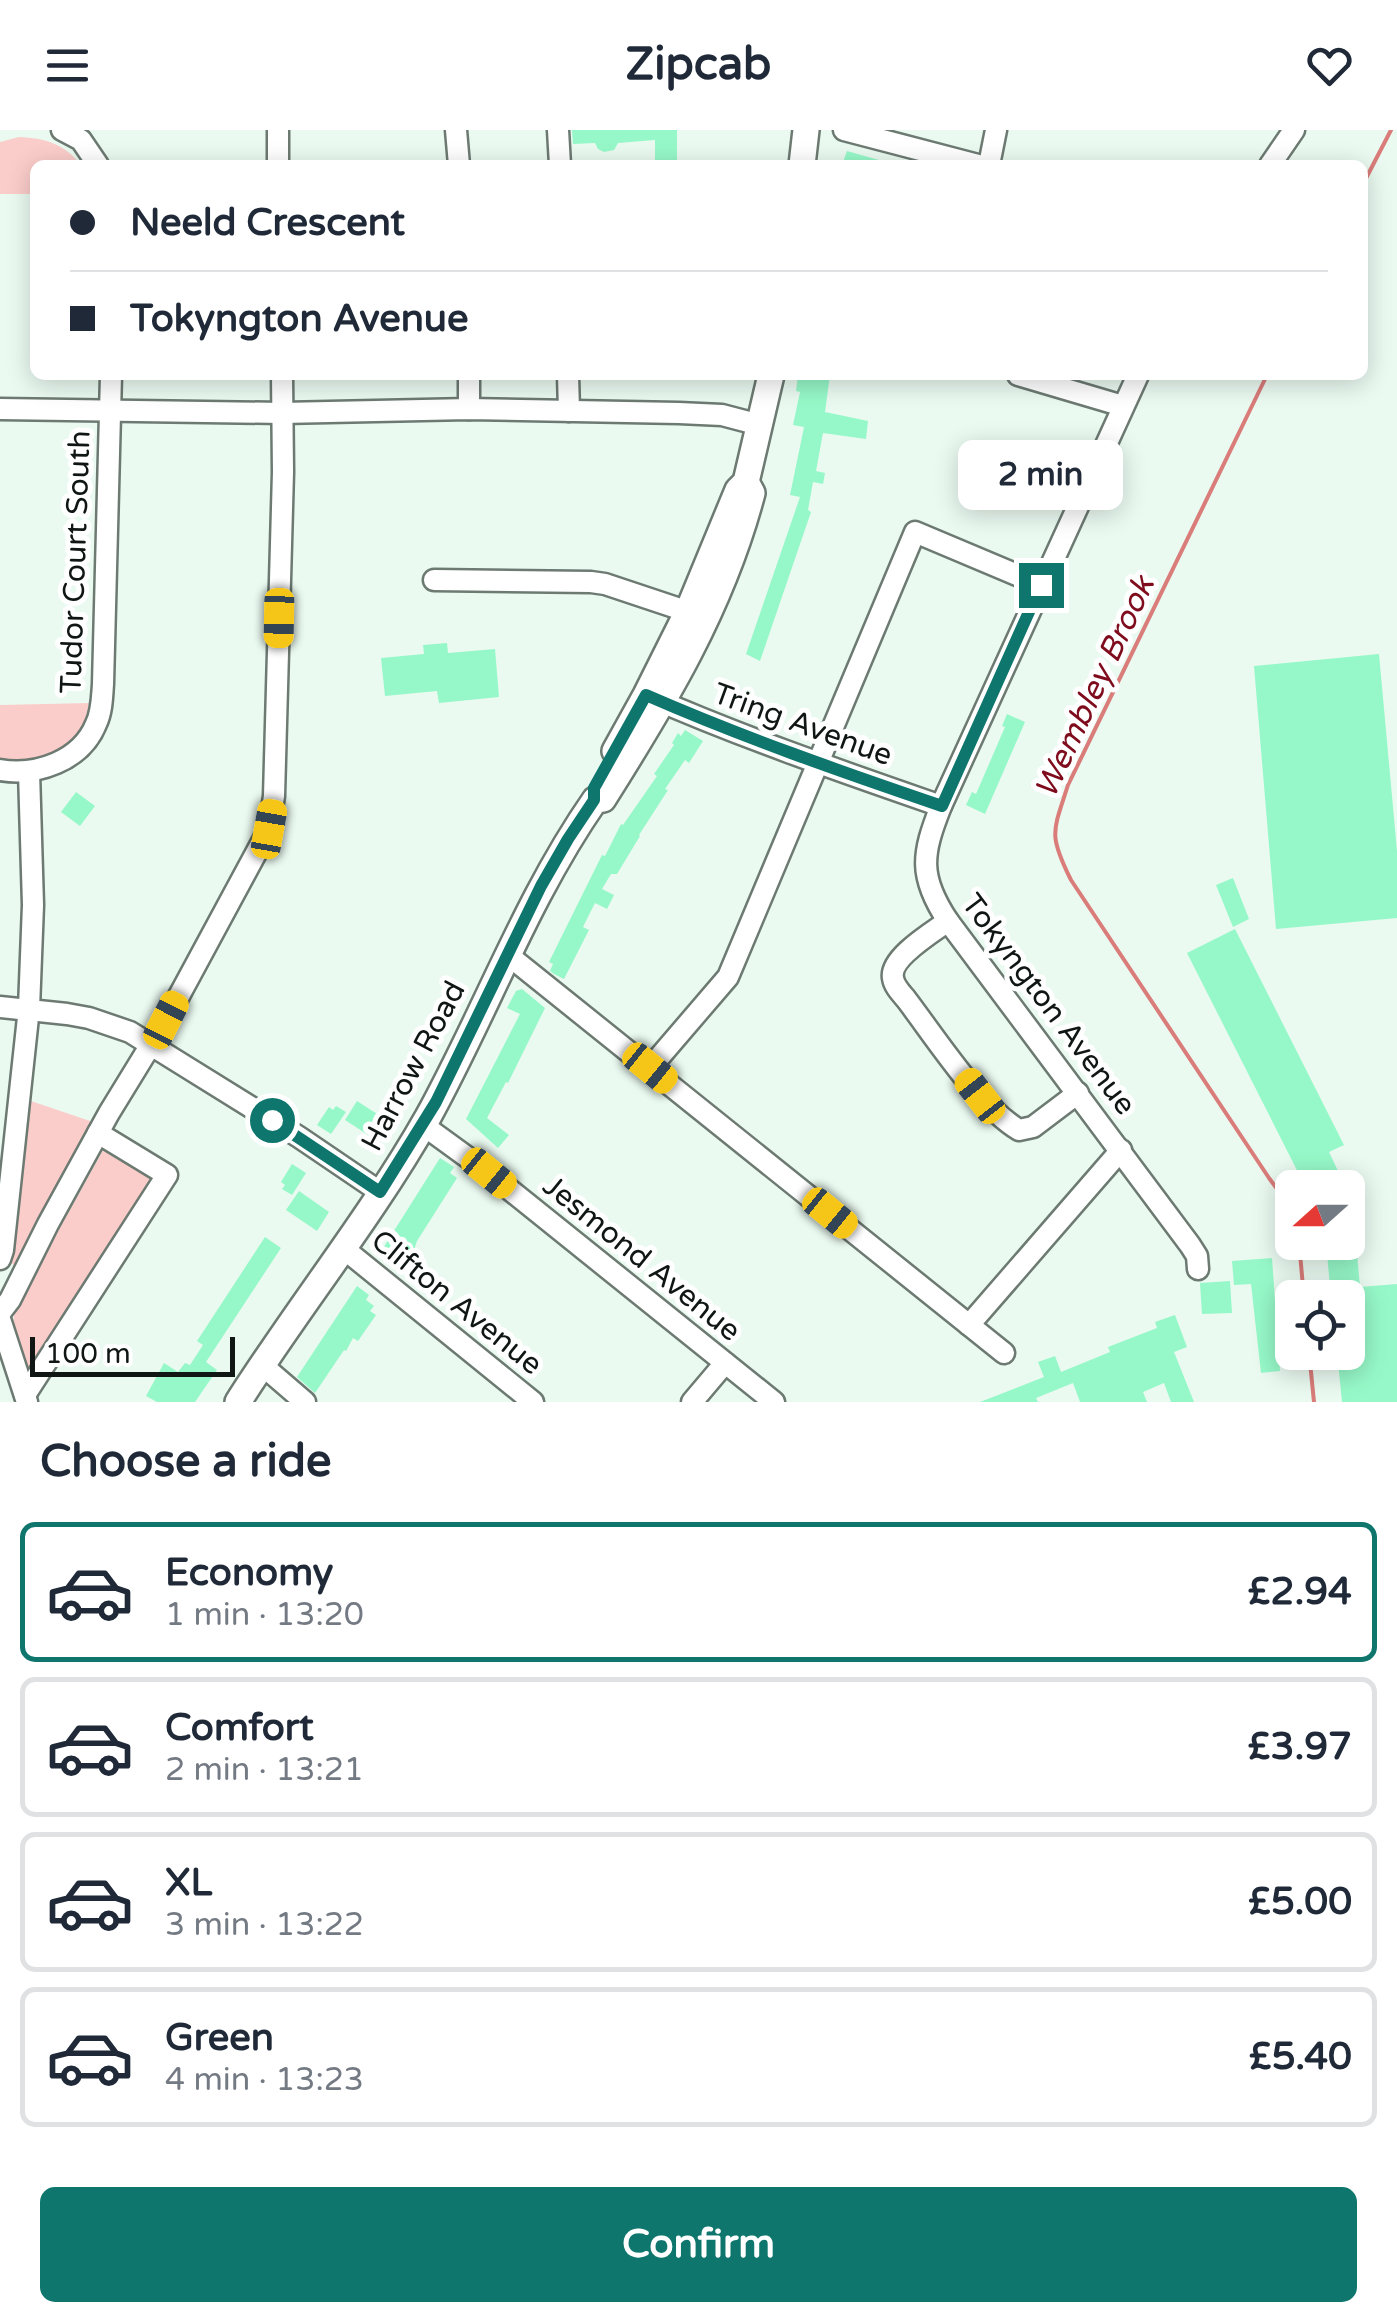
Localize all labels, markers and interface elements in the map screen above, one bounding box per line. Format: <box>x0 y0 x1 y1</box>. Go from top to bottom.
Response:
icon: menu <box>40 38 95 93</box>
text: Zipcab <box>626 38 771 92</box>
icon: heart <box>1302 38 1357 93</box>
text: Neeld Crescent <box>130 200 405 246</box>
text: Tokyngton Avenue <box>130 296 468 342</box>
street label: Tudor Court South <box>52 430 99 694</box>
callout: 2 min <box>958 440 1124 510</box>
text: 2 min <box>998 456 1083 494</box>
route end <box>1019 563 1064 608</box>
water label: Wembley Brook <box>1027 568 1164 804</box>
car <box>263 588 295 648</box>
street label: Tring Avenue <box>708 675 897 774</box>
car <box>249 797 289 861</box>
street label: Tokyngton Avenue <box>953 886 1144 1122</box>
street label: Harrow Road <box>353 975 474 1157</box>
car <box>139 986 193 1054</box>
car <box>617 1037 683 1099</box>
car <box>950 1063 1010 1129</box>
route start <box>250 1098 295 1143</box>
car <box>456 1142 522 1204</box>
street label: Jesmond Avenue <box>535 1167 748 1349</box>
north arrow <box>1275 1170 1365 1260</box>
map controls <box>1275 1170 1365 1370</box>
car <box>797 1182 863 1244</box>
street label: Clifton Avenue <box>363 1222 550 1383</box>
button: locate <box>1275 1280 1365 1370</box>
scale bar <box>30 1332 235 1376</box>
text: 100 m <box>45 1337 131 1371</box>
text: Choose a ride <box>40 1435 331 1489</box>
icon: car <box>45 1547 135 1637</box>
text: Economy <box>165 1550 333 1596</box>
text: £2.94 <box>1248 1569 1352 1615</box>
text: 1 min · 13:20 <box>165 1596 364 1634</box>
icon: car <box>45 1702 135 1792</box>
text: Comfort <box>165 1705 314 1751</box>
text: £3.97 <box>1248 1724 1352 1770</box>
text: 2 min · 13:21 <box>165 1751 364 1789</box>
icon: car <box>45 1857 135 1947</box>
text: XL <box>165 1860 212 1906</box>
text: £5.00 <box>1248 1879 1352 1925</box>
text: 3 min · 13:22 <box>165 1906 364 1944</box>
icon: car <box>45 2012 135 2102</box>
text: Green <box>165 2015 274 2061</box>
text: £5.40 <box>1249 2034 1352 2080</box>
text: 4 min · 13:23 <box>165 2061 364 2099</box>
button: Confirm <box>40 2187 1357 2302</box>

